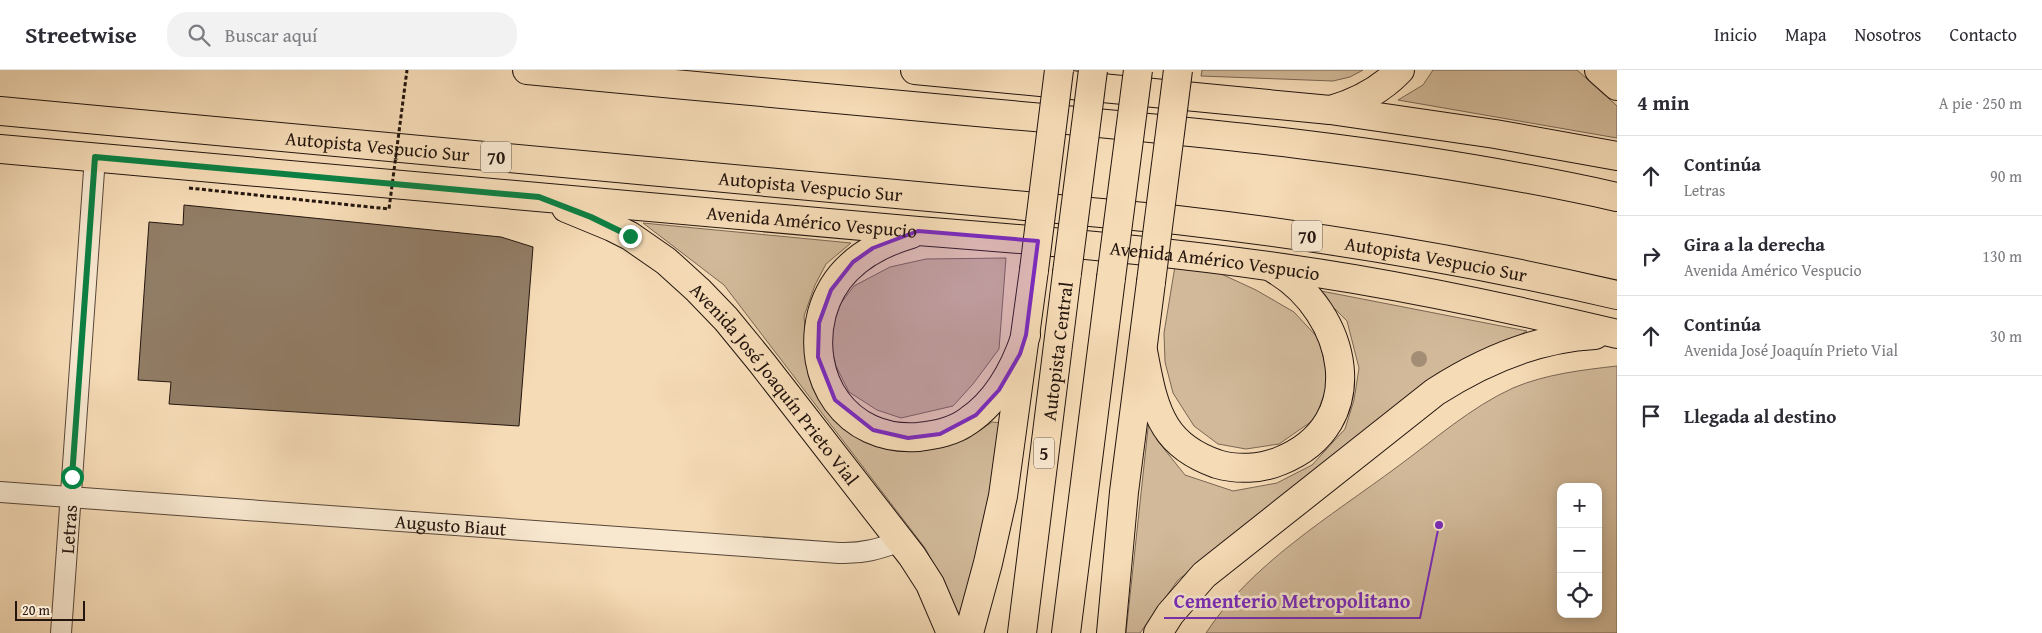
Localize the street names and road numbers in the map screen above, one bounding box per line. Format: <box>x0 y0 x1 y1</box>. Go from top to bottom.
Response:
street label: Autopista Vespucio Sur <box>284 123 471 168</box>
road number: 70 <box>481 142 511 172</box>
street label: Autopista Vespucio Sur <box>717 164 904 209</box>
street label: Avenida Américo Vespucio <box>705 198 918 245</box>
road number: 70 <box>1292 220 1322 252</box>
street label: Autopista Vespucio Sur <box>1343 229 1530 289</box>
street label: Avenida Américo Vespucio <box>1109 233 1322 287</box>
street label: Avenida José Joaquín Prieto Vial <box>684 276 866 491</box>
street label: Autopista Central <box>1035 280 1080 422</box>
road number: 5 <box>1034 438 1054 468</box>
street label: Letras <box>53 504 84 555</box>
street label: Augusto Biaut <box>394 507 508 543</box>

